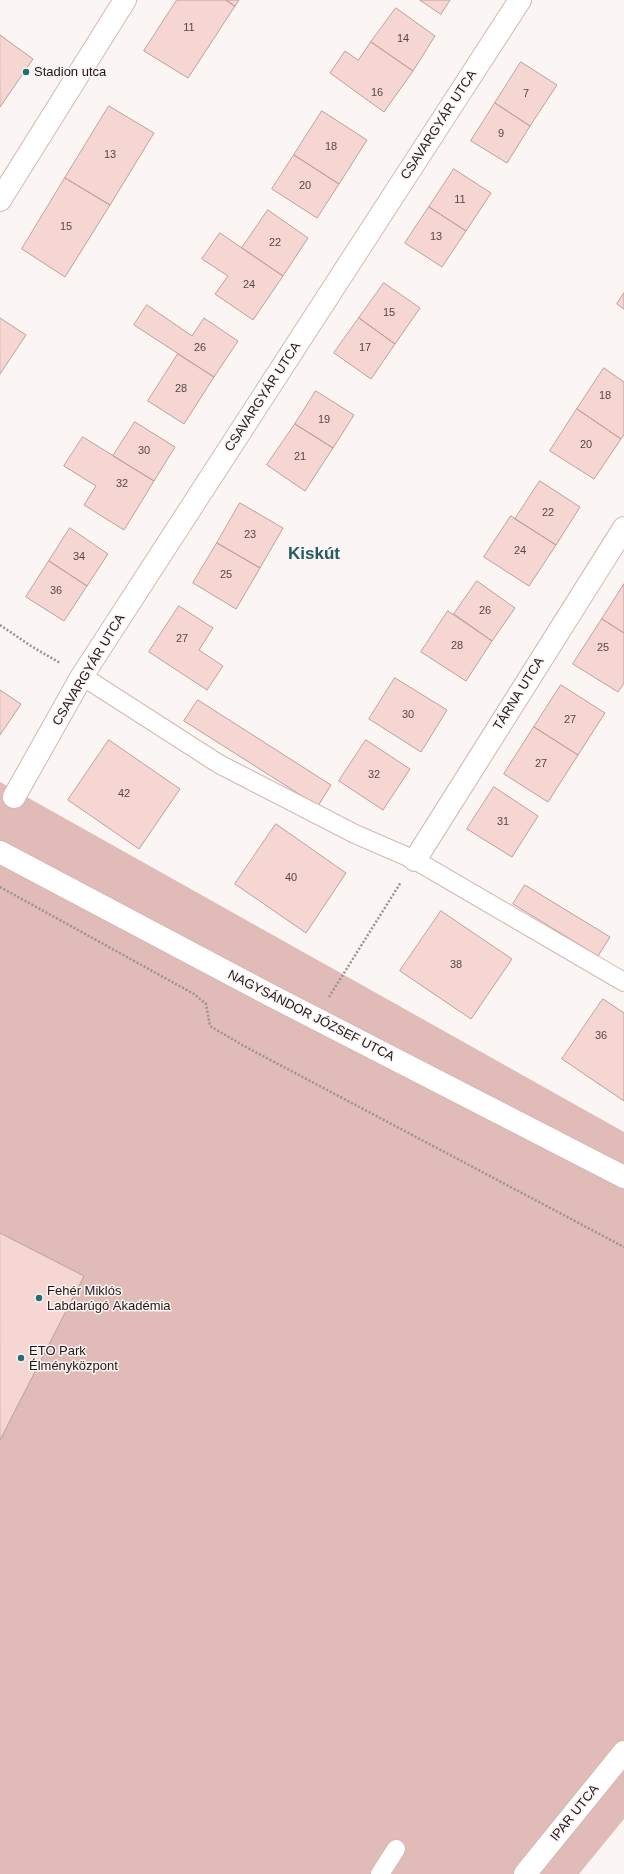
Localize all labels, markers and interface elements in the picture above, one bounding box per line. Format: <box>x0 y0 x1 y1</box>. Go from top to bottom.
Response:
house number: 11 <box>183 21 195 35</box>
house number: 14 <box>397 32 409 46</box>
place label: Stadion utca <box>34 64 106 80</box>
marker: Stadion utca <box>21 67 31 77</box>
street label: CSAVARGYÁR UTCA <box>398 67 480 183</box>
house number: 16 <box>371 86 383 100</box>
house number: 7 <box>523 87 529 101</box>
house number: 9 <box>498 127 504 141</box>
house number: 18 <box>325 140 337 154</box>
house number: 13 <box>104 148 116 162</box>
house number: 20 <box>299 179 311 193</box>
house number: 11 <box>454 193 466 207</box>
house number: 15 <box>60 220 72 234</box>
house number: 13 <box>430 230 442 244</box>
house number: 22 <box>269 236 281 250</box>
house number: 24 <box>243 278 255 292</box>
house number: 15 <box>383 306 395 320</box>
street label: CSAVARGYÁR UTCA <box>222 339 304 455</box>
house number: 26 <box>194 341 206 355</box>
house number: 17 <box>359 341 371 355</box>
house number: 28 <box>175 382 187 396</box>
house number: 18 <box>599 389 611 403</box>
house number: 19 <box>318 413 330 427</box>
house number: 20 <box>580 438 592 452</box>
house number: 30 <box>138 444 150 458</box>
house number: 21 <box>294 450 306 464</box>
house number: 32 <box>116 477 128 491</box>
house number: 22 <box>542 506 554 520</box>
house number: 23 <box>244 528 256 542</box>
district label: Kiskút <box>288 544 340 564</box>
house number: 24 <box>514 544 526 558</box>
house number: 34 <box>73 550 85 564</box>
house number: 25 <box>220 568 232 582</box>
house number: 36 <box>50 584 62 598</box>
house number: 26 <box>479 604 491 618</box>
street label: CSAVARGYÁR UTCA <box>50 611 128 729</box>
house number: 27 <box>176 632 188 646</box>
house number: 28 <box>451 639 463 653</box>
house number: 25 <box>597 641 609 655</box>
street label: TÁRNA UTCA <box>490 655 548 733</box>
house number: 30 <box>402 708 414 722</box>
house number: 27 <box>564 713 576 727</box>
house number: 27 <box>535 757 547 771</box>
house number: 32 <box>368 768 380 782</box>
house number: 42 <box>118 787 130 801</box>
house number: 31 <box>497 815 509 829</box>
house number: 40 <box>285 871 297 885</box>
house number: 38 <box>450 958 462 972</box>
street label: NAGYSÁNDOR JÓZSEF UTCA <box>225 967 397 1065</box>
house number: 36 <box>595 1029 607 1043</box>
place label: Fehér Miklós Labdarúgó Akadémia <box>47 1283 171 1314</box>
marker: Fehér Miklós Labdarúgó Akadémia <box>34 1293 44 1303</box>
place label: ETO Park Élményközpont <box>29 1343 118 1374</box>
marker: ETO Park Élményközpont <box>16 1353 26 1363</box>
street label: IPAR UTCA <box>547 1782 603 1844</box>

